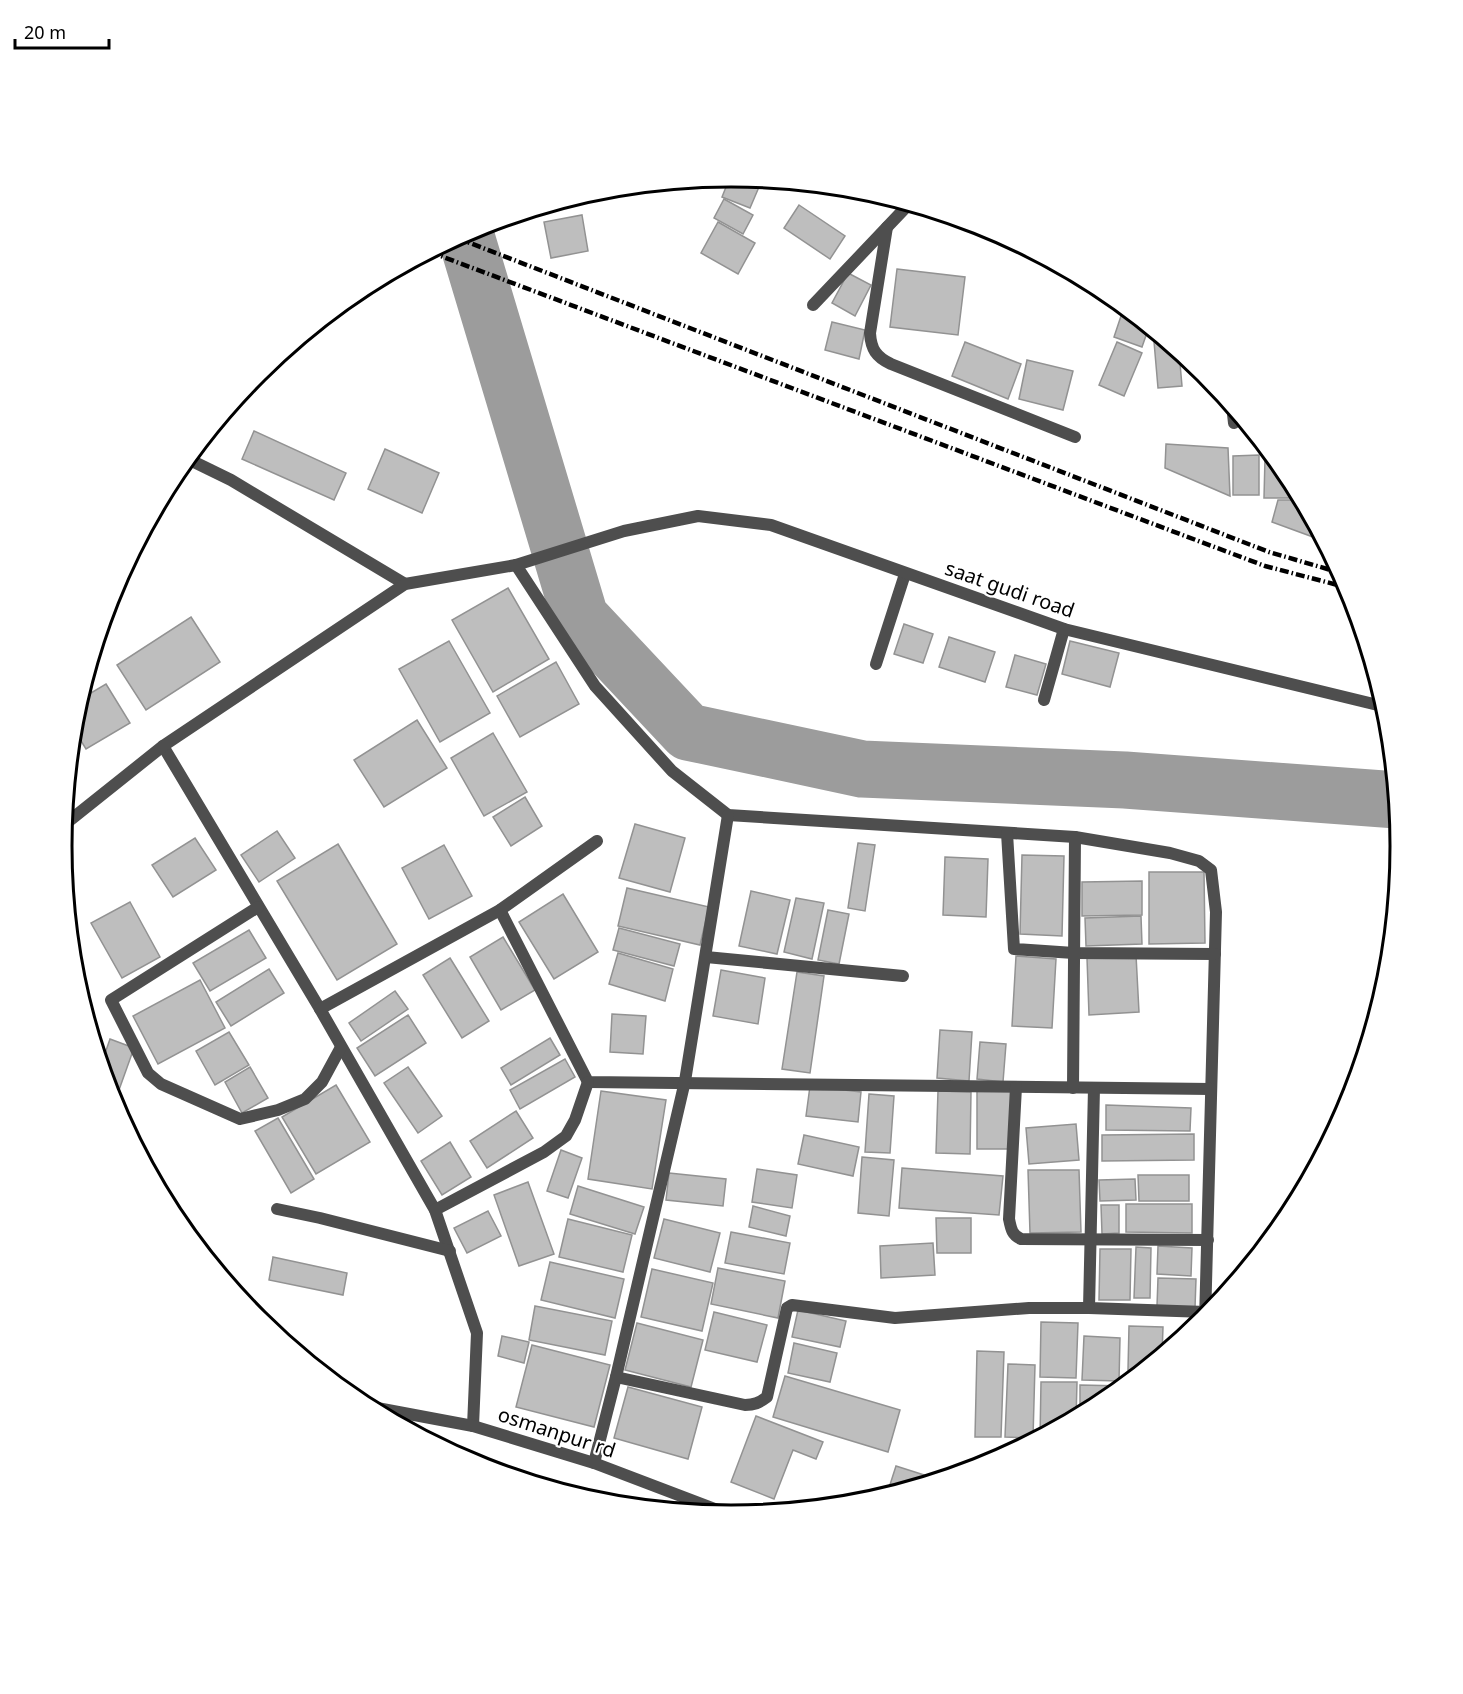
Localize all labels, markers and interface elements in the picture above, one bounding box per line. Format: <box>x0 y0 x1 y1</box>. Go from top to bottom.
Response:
scale bar <box>15 12 110 50</box>
text: 20 m <box>24 20 66 44</box>
street label: saat gudi road <box>942 554 1078 624</box>
street label: osmanpur rd <box>495 1400 619 1464</box>

